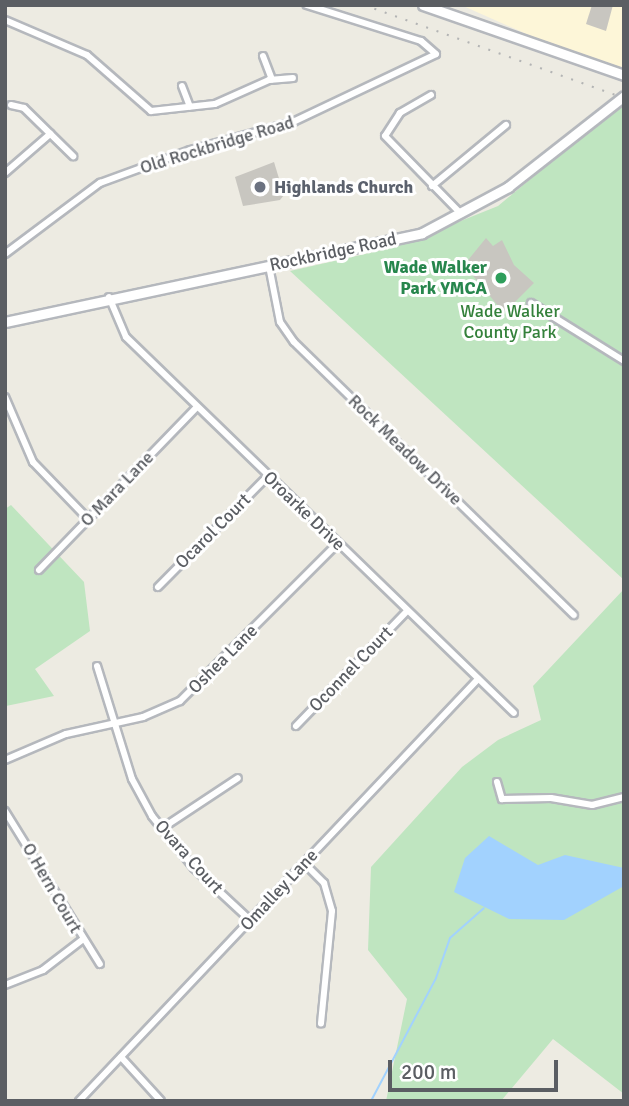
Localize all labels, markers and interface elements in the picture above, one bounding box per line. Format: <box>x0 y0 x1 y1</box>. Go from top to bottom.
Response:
street label: Old Rockbridge Road <box>137 111 297 179</box>
place label: Highlands Church <box>274 176 413 198</box>
marker: Highlands Church <box>252 179 268 195</box>
street label: Rockbridge Road <box>268 228 398 276</box>
place label: Wade Walker Park YMCA <box>384 257 487 300</box>
marker: Wade Walker Park YMCA <box>493 270 509 286</box>
park label: Wade Walker County Park <box>460 301 560 344</box>
street label: Rock Meadow Drive <box>344 390 466 510</box>
street label: O Mara Lane <box>76 447 158 531</box>
street label: Oroarke Drive <box>259 467 349 555</box>
street label: Ocarol Court <box>171 489 255 573</box>
street label: Oshea Lane <box>184 620 262 698</box>
street label: Oconnel Court <box>305 622 397 716</box>
street label: Ovara Court <box>150 816 228 898</box>
street label: O Hern Court <box>17 839 87 937</box>
street label: Omalley Lane <box>236 845 322 935</box>
scale bar <box>391 1046 561 1090</box>
text: 200 m <box>401 1059 456 1085</box>

